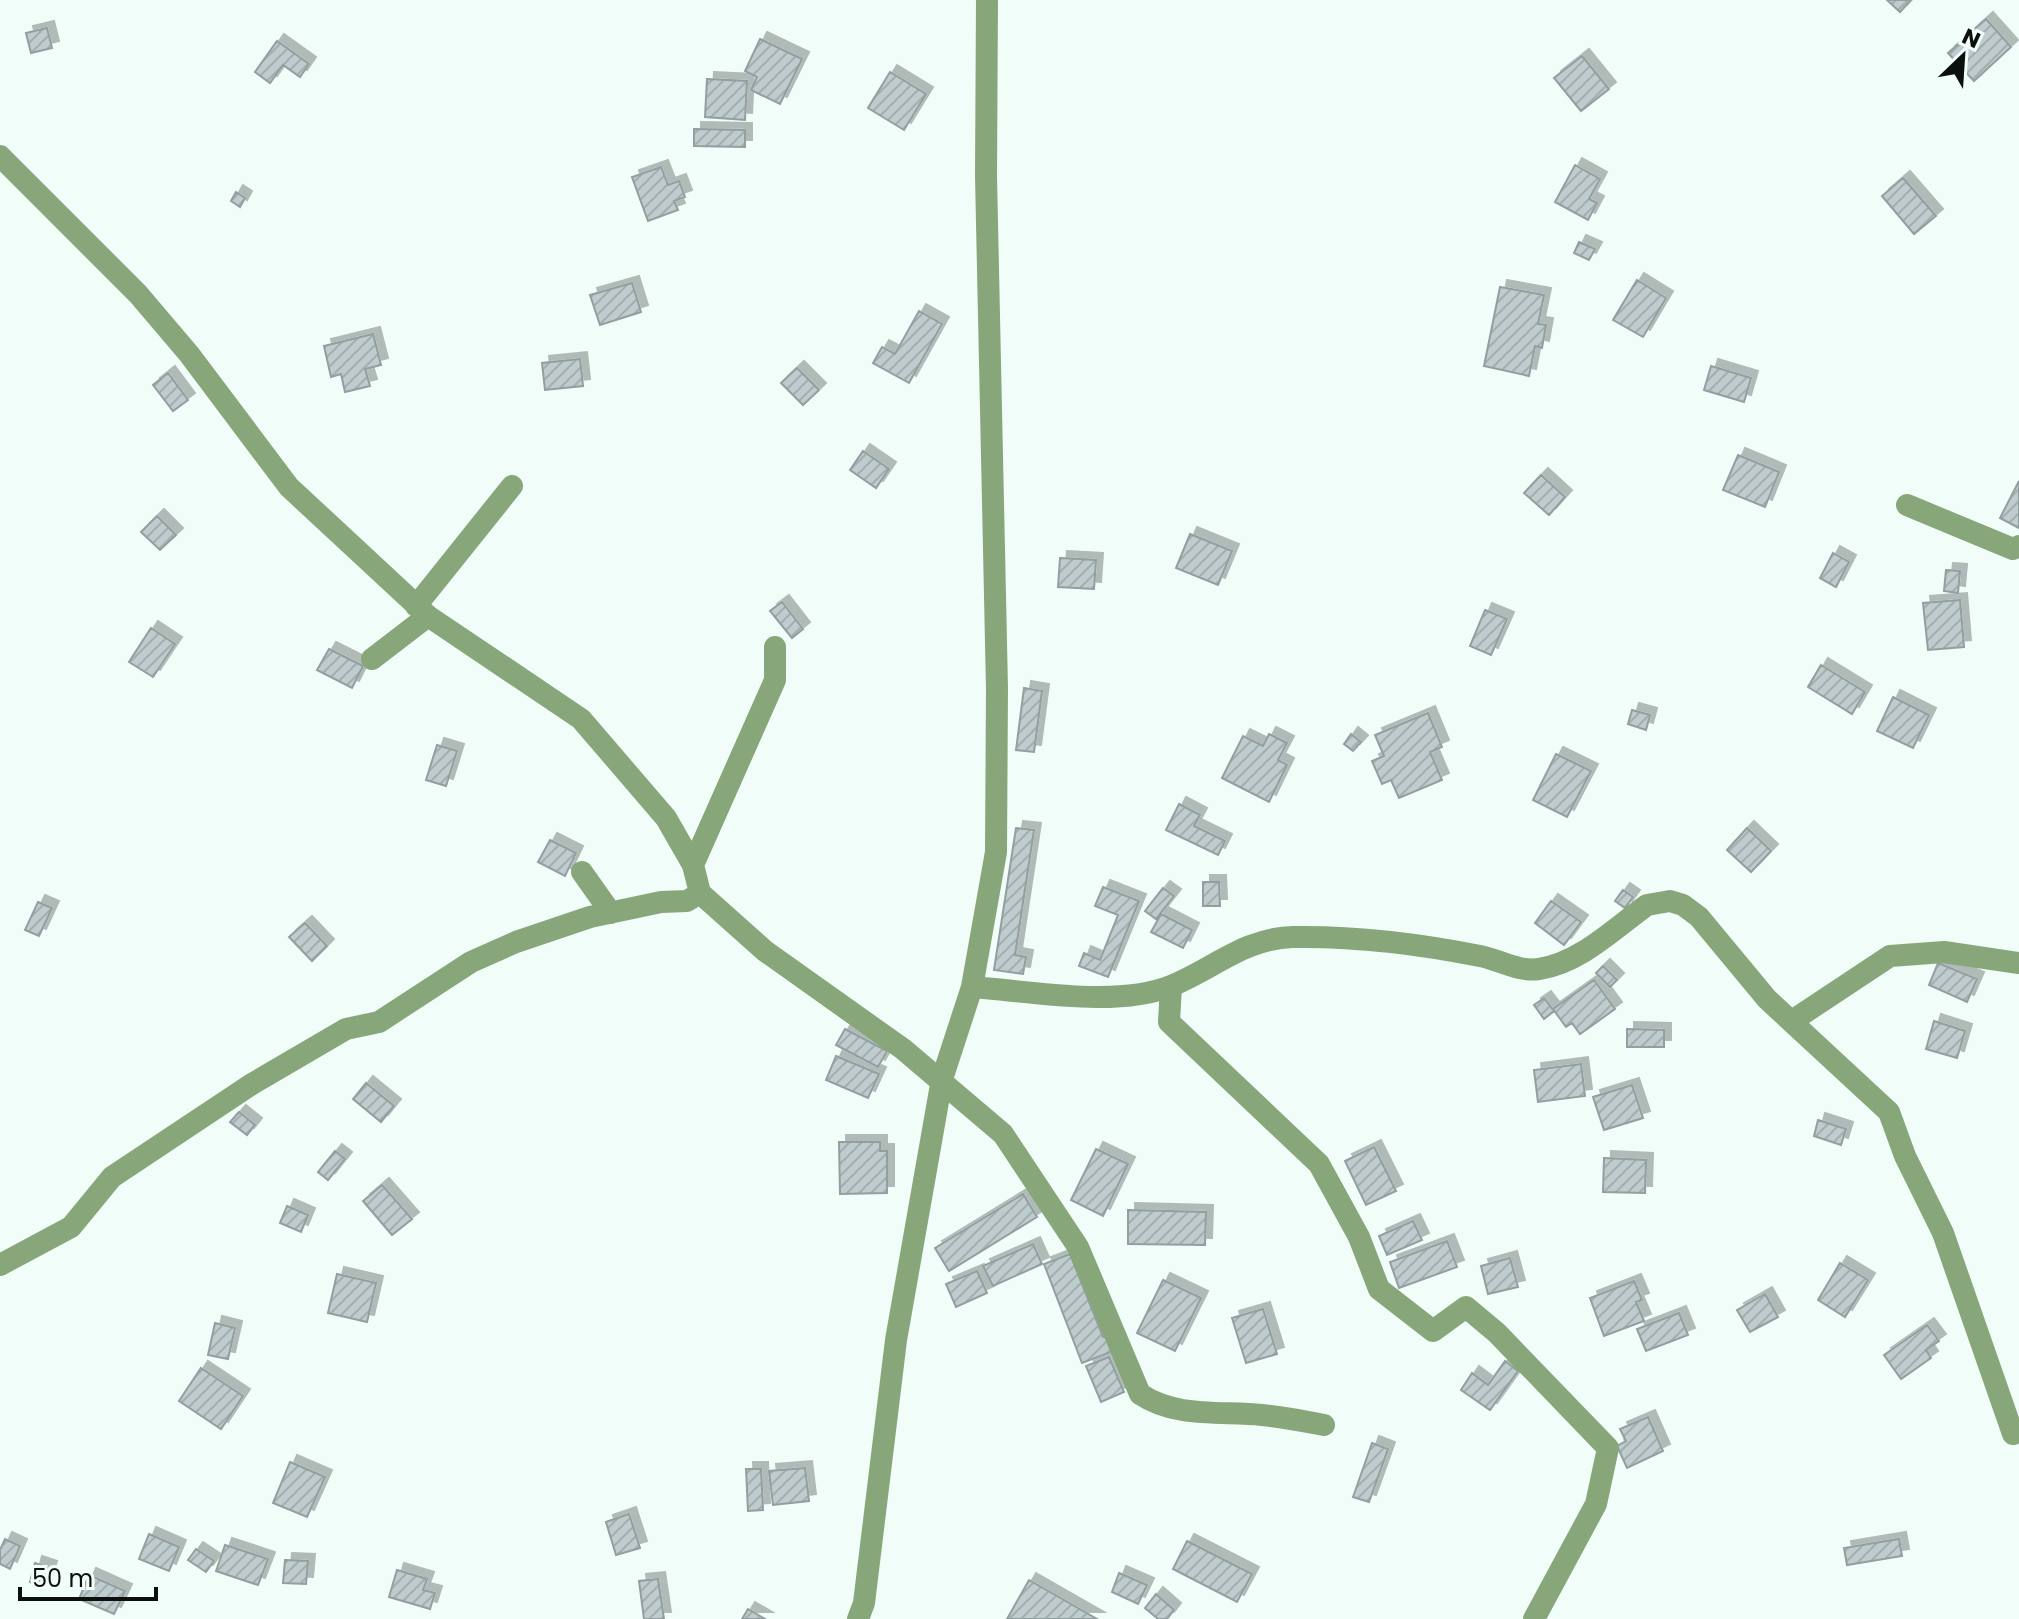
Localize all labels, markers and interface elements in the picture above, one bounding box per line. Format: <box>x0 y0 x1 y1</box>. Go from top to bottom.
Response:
north arrow <box>1923 16 2003 96</box>
text: N <box>1957 21 1985 56</box>
scale bar <box>20 1551 156 1601</box>
text: 50 m <box>32 1562 93 1595</box>

